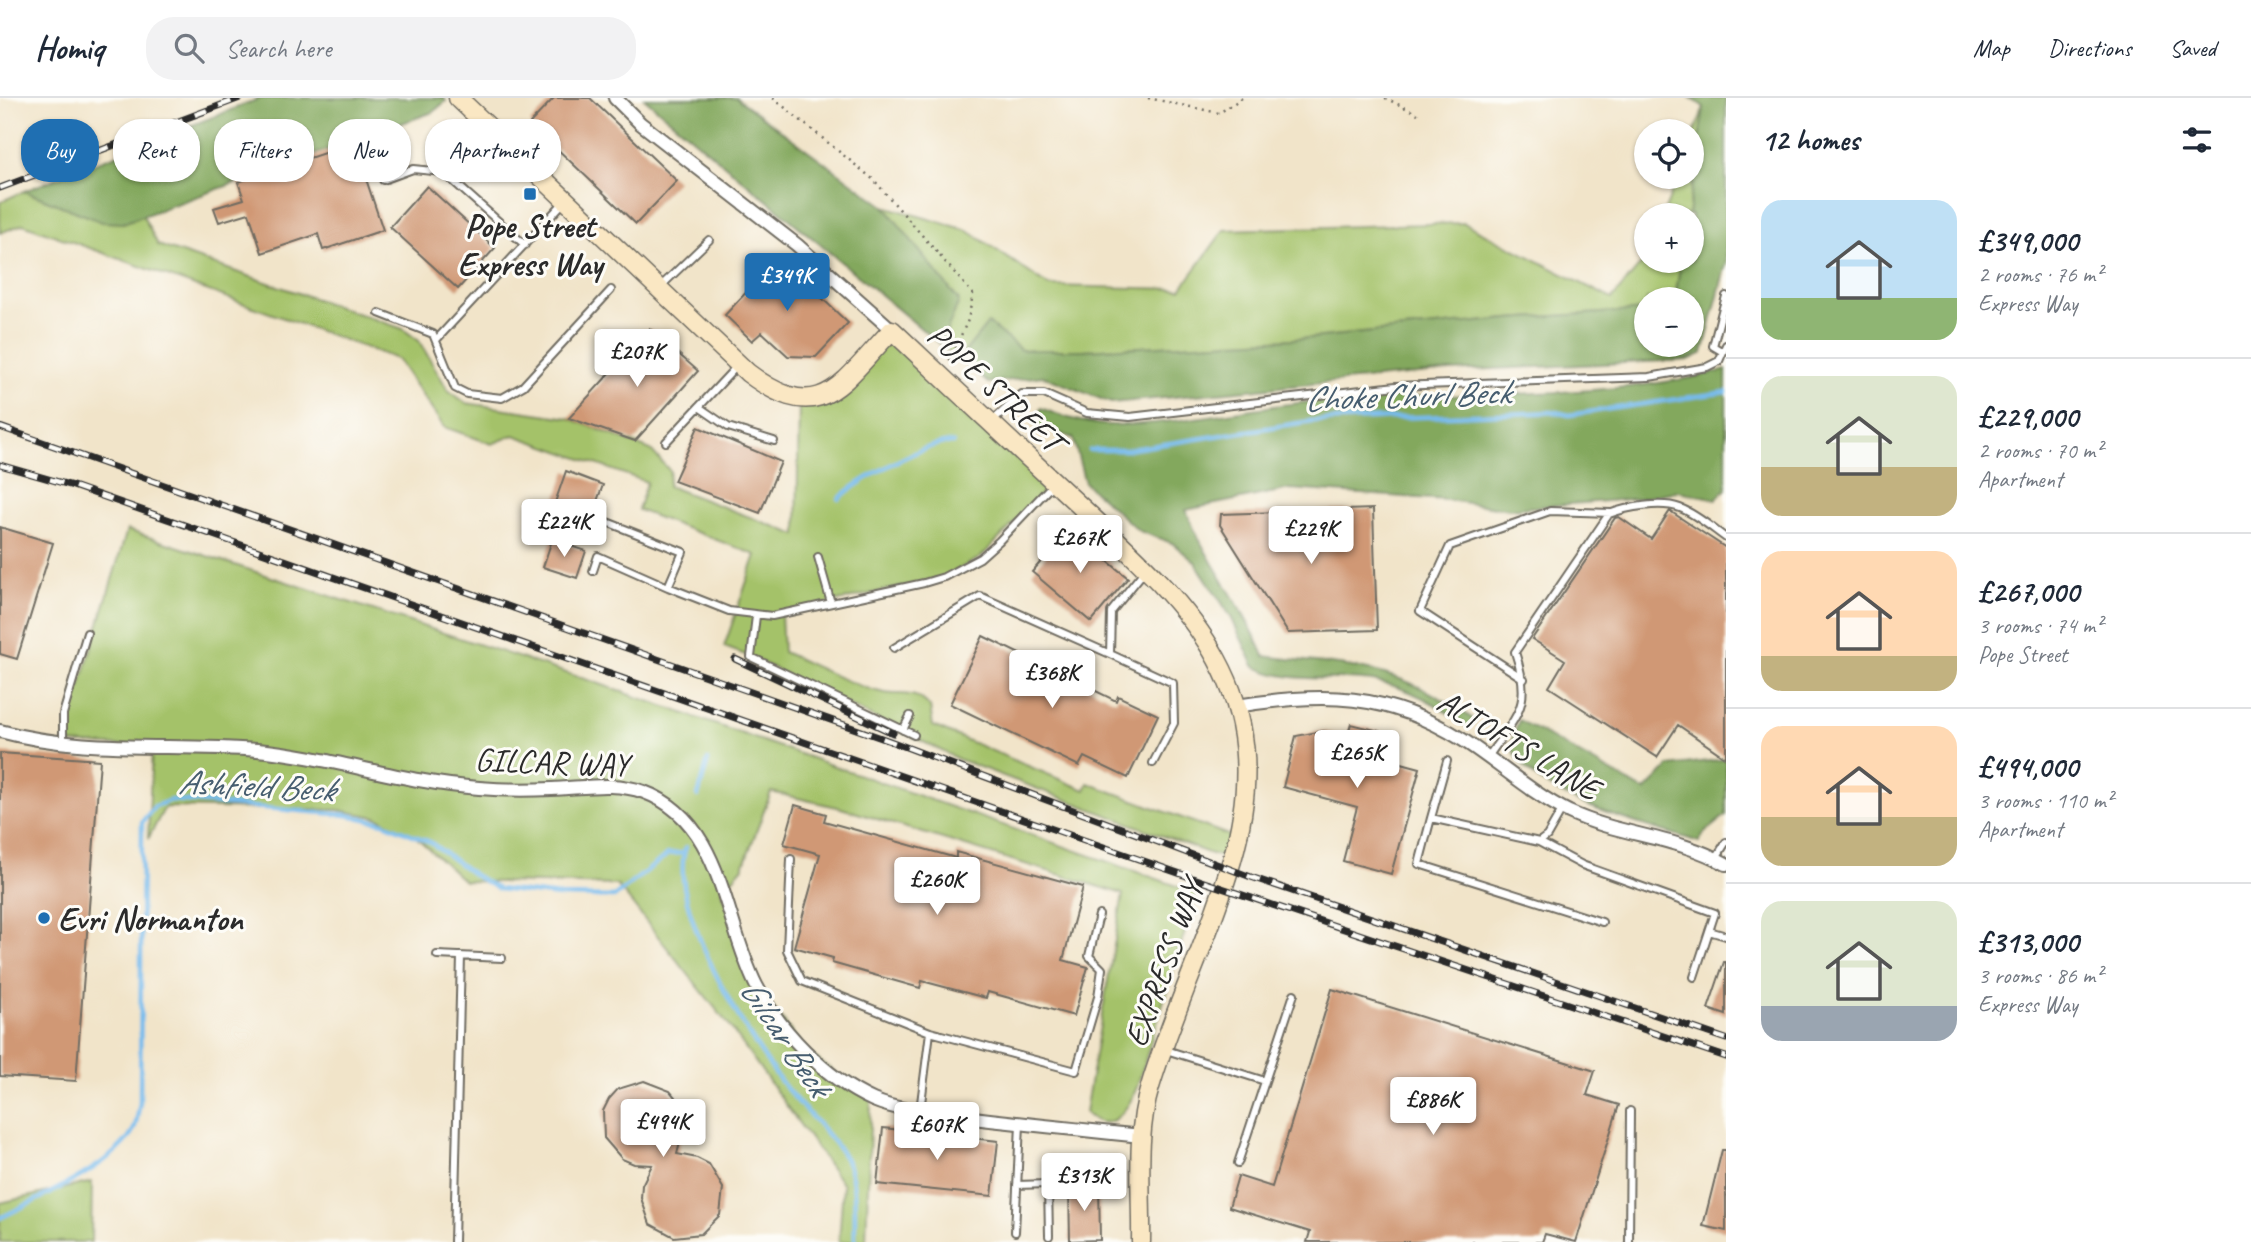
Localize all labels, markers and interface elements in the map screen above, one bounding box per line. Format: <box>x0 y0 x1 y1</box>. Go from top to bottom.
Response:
search box <box>146 17 636 80</box>
text: Homiq <box>35 27 104 69</box>
icon: search <box>170 29 208 67</box>
text: Search here <box>226 32 331 65</box>
text: Map <box>1973 33 2010 63</box>
text: Directions <box>2048 33 2131 63</box>
text: Saved <box>2169 33 2216 63</box>
chip: Buy <box>21 119 99 182</box>
chip: Rent <box>113 119 200 182</box>
chip: Filters <box>214 119 314 182</box>
chip: New <box>328 119 411 182</box>
chip: Apartment <box>425 119 561 182</box>
map controls <box>1634 119 1704 357</box>
button: locate <box>1634 119 1704 189</box>
text: 12 homes <box>1761 121 1859 159</box>
icon: filters <box>2178 121 2216 159</box>
marker: Pope Street Express Way <box>522 186 538 202</box>
button: + <box>1634 203 1704 273</box>
place label: Pope Street Express Way <box>458 205 606 285</box>
text: £349,000 <box>1978 222 2078 260</box>
icon: home <box>1817 228 1901 312</box>
pin: £349K <box>738 254 836 313</box>
text: 2 rooms · 76 m² <box>1978 260 2102 289</box>
text: £349K <box>761 261 813 290</box>
button: − <box>1634 287 1704 357</box>
text: Express Way <box>1978 289 2078 318</box>
street label: POPE STREET <box>919 314 1078 467</box>
pin: £207K <box>588 330 686 389</box>
text: £207K <box>611 337 664 366</box>
water label: Choke Churl Beck <box>1304 369 1517 422</box>
text: £229,000 <box>1978 398 2078 436</box>
icon: home <box>1817 404 1901 488</box>
text: 2 rooms · 70 m² <box>1978 436 2102 465</box>
text: Apartment <box>1978 465 2063 494</box>
pin: £224K <box>515 500 613 559</box>
pin: £229K <box>1262 506 1360 566</box>
text: £224K <box>537 507 591 536</box>
text: £229K <box>1285 514 1337 543</box>
pin: £267K <box>1031 516 1129 575</box>
text: £267K <box>1053 523 1107 552</box>
text: £267,000 <box>1978 573 2079 611</box>
icon: home <box>1817 579 1901 663</box>
text: 3 rooms · 74 m² <box>1978 611 2102 640</box>
text: Pope Street <box>1978 640 2067 669</box>
pin: £368K <box>1003 650 1101 710</box>
text: £368K <box>1025 658 1079 687</box>
street label: ALTOFTS LANE <box>1430 680 1611 812</box>
pin: £265K <box>1308 730 1406 790</box>
street label: GILCAR WAY <box>474 738 634 786</box>
text: £265K <box>1330 738 1384 767</box>
text: £494,000 <box>1978 748 2078 786</box>
icon: home <box>1817 754 1901 838</box>
water label: Ashfield Beck <box>177 759 341 812</box>
text: 3 rooms · 110 m² <box>1978 786 2113 815</box>
text: Apartment <box>1978 815 2063 844</box>
pin: £260K <box>888 858 986 917</box>
text: £260K <box>910 865 964 894</box>
street label: EXPRESS WAY <box>1115 869 1216 1052</box>
place label: Evri Normanton <box>58 898 243 940</box>
marker: Evri Normanton <box>36 910 52 926</box>
text: £313,000 <box>1978 923 2078 961</box>
icon: home <box>1817 929 1901 1013</box>
text: 3 rooms · 86 m² <box>1978 961 2102 990</box>
water label: Gilcar Beck <box>730 970 844 1109</box>
text: Express Way <box>1978 990 2078 1019</box>
pin: £886K <box>1384 1077 1482 1137</box>
text: £886K <box>1406 1085 1460 1114</box>
pin: £494K <box>614 1100 712 1159</box>
pin: £607K <box>888 1102 986 1162</box>
text: £494K <box>637 1107 689 1136</box>
text: £607K <box>910 1110 964 1139</box>
pin: £313K <box>1035 1154 1133 1213</box>
text: £313K <box>1057 1161 1111 1190</box>

